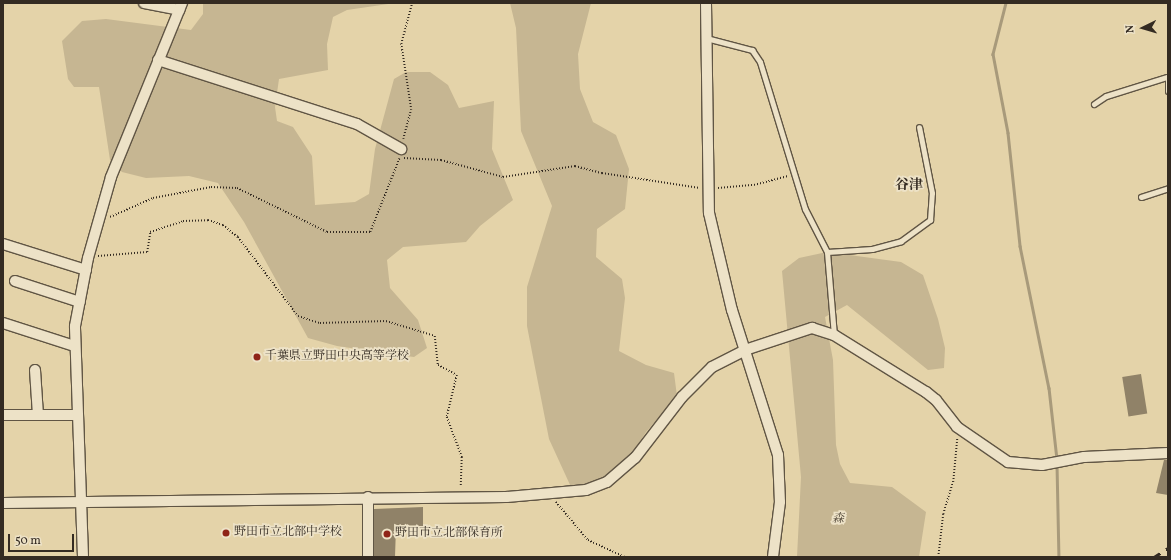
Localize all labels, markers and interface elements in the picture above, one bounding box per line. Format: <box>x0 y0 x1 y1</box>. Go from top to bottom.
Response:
north arrow <box>1123 8 1163 48</box>
text: N <box>1123 24 1138 34</box>
district label: 谷津 <box>895 178 923 194</box>
place label: 千葉県立野田中央高等学校 <box>265 350 409 364</box>
marker: 千葉県立野田中央高等学校 <box>252 352 262 362</box>
park label: 森 <box>832 513 844 527</box>
scale bar <box>10 526 76 552</box>
place label: 野田市立北部中学校 <box>234 526 342 540</box>
place label: 野田市立北部保育所 <box>395 527 503 541</box>
marker: 野田市立北部中学校 <box>221 528 231 538</box>
marker: 野田市立北部保育所 <box>382 529 392 539</box>
text: 50 m <box>15 533 41 549</box>

